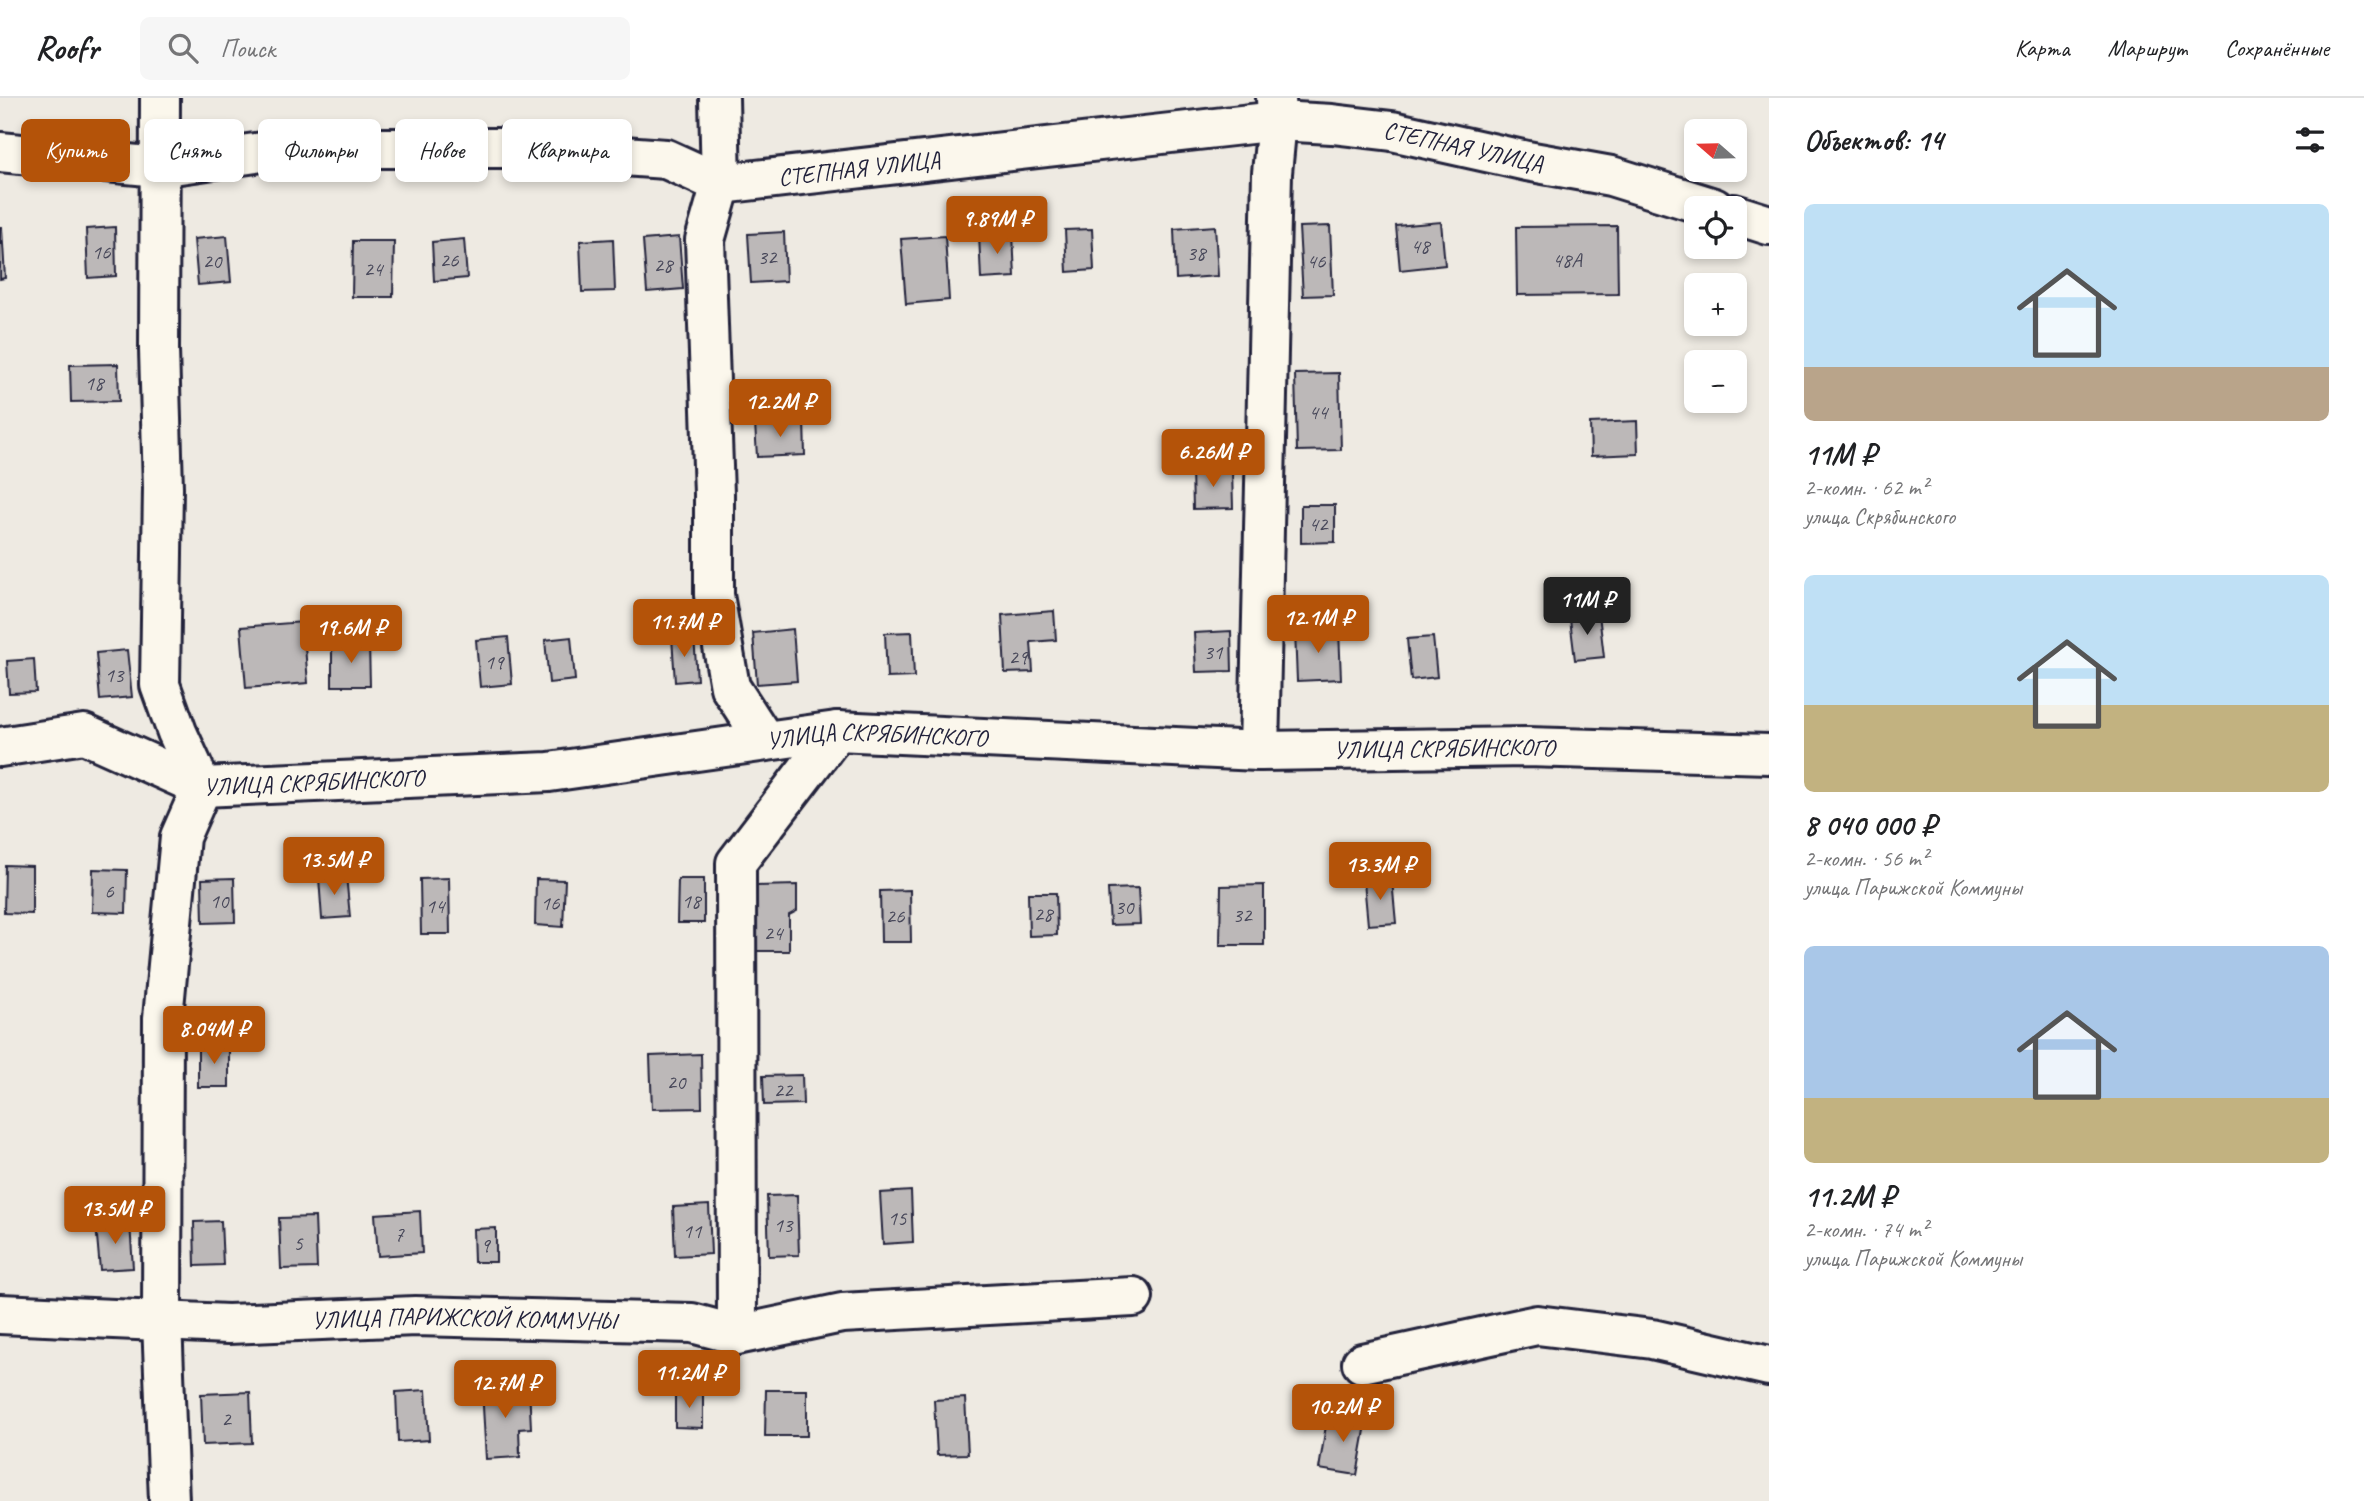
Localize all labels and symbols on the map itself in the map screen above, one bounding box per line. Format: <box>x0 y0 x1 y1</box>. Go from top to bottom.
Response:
street label: СТЕПНАЯ УЛИЦА <box>1382 115 1546 179</box>
north arrow <box>1684 119 1746 182</box>
street label: СТЕПНАЯ УЛИЦА <box>777 144 943 192</box>
pin: 9.89M ₽ <box>932 197 1062 256</box>
house number: 48 <box>1411 233 1432 259</box>
house number: 16 <box>92 239 111 265</box>
house number: 38 <box>1187 240 1208 266</box>
house number: 32 <box>758 244 778 270</box>
house number: 26 <box>440 247 459 273</box>
house number: 48А <box>1552 247 1583 273</box>
house number: 20 <box>203 248 223 274</box>
house number: 46 <box>1307 248 1326 274</box>
house number: 28 <box>654 252 675 278</box>
house number: 24 <box>364 256 385 282</box>
house number: 18 <box>85 370 106 396</box>
pin: 12.2M ₽ <box>715 380 845 439</box>
house number: 44 <box>1309 399 1330 425</box>
pin: 6.26M ₽ <box>1148 430 1278 489</box>
house number: 42 <box>1309 511 1329 537</box>
pin: 11M ₽ <box>1538 578 1636 637</box>
pin: 12.1M ₽ <box>1253 596 1383 655</box>
pin: 11.7M ₽ <box>619 600 749 659</box>
pin: 19.6M ₽ <box>286 606 416 665</box>
house number: 31 <box>1204 639 1224 665</box>
house number: 29 <box>1009 644 1029 670</box>
house number: 19 <box>485 649 505 675</box>
house number: 13 <box>105 662 125 688</box>
street label: УЛИЦА СКРЯБИНСКОГО <box>765 716 991 756</box>
street label: УЛИЦА СКРЯБИНСКОГО <box>1333 732 1558 765</box>
street label: УЛИЦА СКРЯБИНСКОГО <box>203 762 428 802</box>
pin: 13.5M ₽ <box>269 838 399 897</box>
pin: 13.3M ₽ <box>1315 842 1445 902</box>
house number: 6 <box>104 878 114 904</box>
house number: 10 <box>210 888 230 914</box>
house number: 18 <box>682 888 703 914</box>
house number: 16 <box>541 890 560 916</box>
house number: 14 <box>426 893 447 919</box>
house number: 30 <box>1115 894 1135 920</box>
house number: 28 <box>1034 901 1055 927</box>
house number: 32 <box>1233 902 1253 928</box>
house number: 26 <box>886 903 905 929</box>
house number: 24 <box>764 920 785 946</box>
pin: 8.04M ₽ <box>149 1006 279 1066</box>
house number: 20 <box>667 1069 687 1095</box>
house number: 22 <box>774 1077 794 1103</box>
pin: 13.5M ₽ <box>50 1186 180 1246</box>
house number: 15 <box>888 1205 908 1231</box>
house number: 13 <box>774 1212 794 1238</box>
house number: 11 <box>683 1218 703 1244</box>
house number: 7 <box>394 1221 405 1247</box>
house number: 5 <box>293 1230 304 1256</box>
house number: 9 <box>480 1232 491 1258</box>
street label: УЛИЦА ПАРИЖСКОЙ КОММУНЫ <box>311 1301 620 1336</box>
pin: 11.2M ₽ <box>624 1350 754 1410</box>
pin: 12.7M ₽ <box>440 1360 570 1420</box>
pin: 10.2M ₽ <box>1278 1384 1408 1444</box>
house number: 2 <box>221 1406 232 1432</box>

